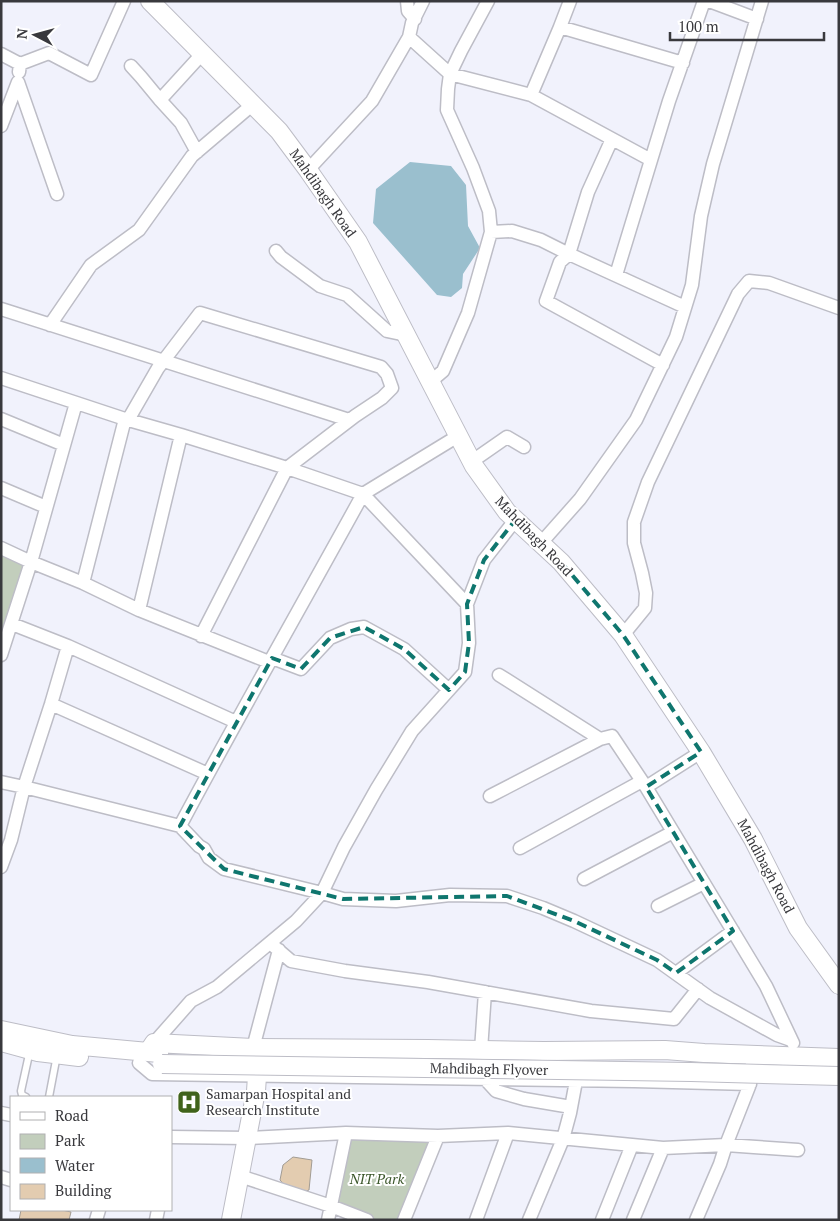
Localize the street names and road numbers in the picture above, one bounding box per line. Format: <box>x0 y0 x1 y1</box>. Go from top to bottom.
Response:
street label: Mahdibagh Road <box>286 145 361 241</box>
street label: Mahdibagh Road <box>491 492 578 580</box>
street label: Mahdibagh Road <box>734 815 799 916</box>
street label: Mahdibagh Flyover <box>430 1058 549 1079</box>

